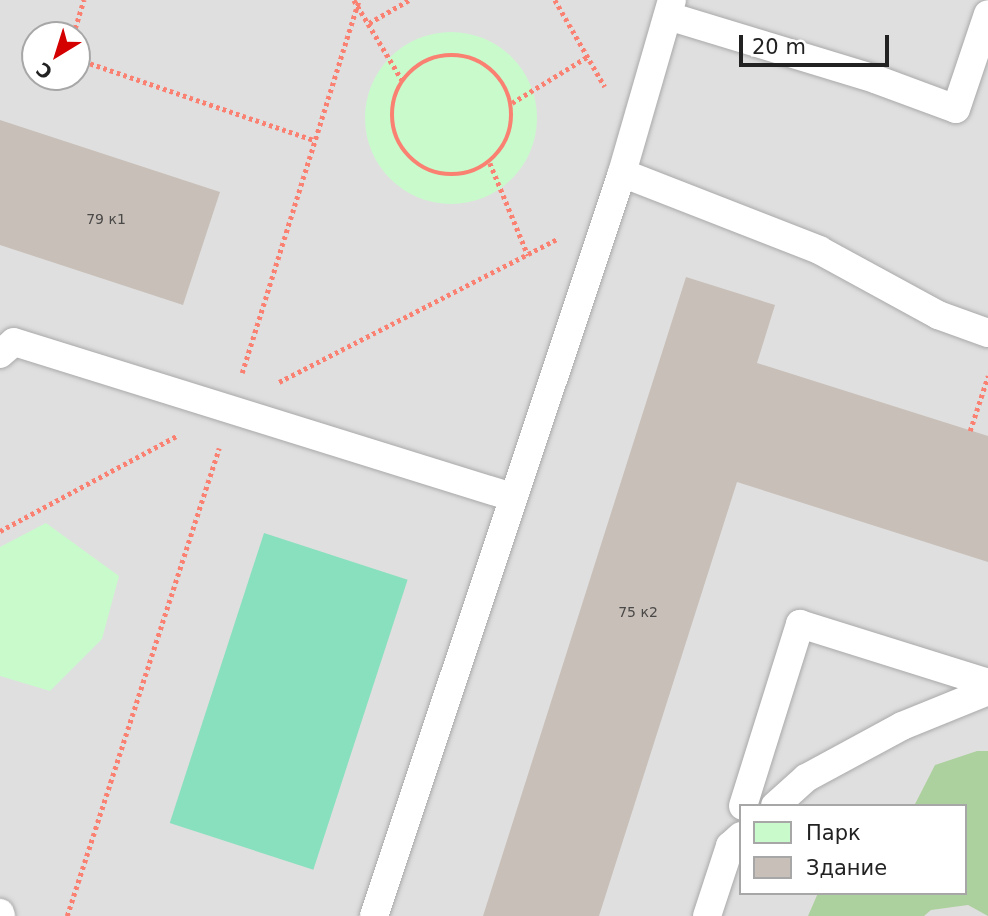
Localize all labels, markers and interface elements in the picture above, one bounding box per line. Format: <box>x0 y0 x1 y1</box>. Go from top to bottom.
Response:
north arrow <box>21 21 91 91</box>
scale bar <box>743 21 894 65</box>
text: 20 m <box>752 35 806 59</box>
text: С <box>32 58 57 84</box>
house number: 79 к1 <box>86 211 126 227</box>
house number: 75 к2 <box>618 604 658 620</box>
legend <box>740 804 967 895</box>
text: Парк <box>806 821 861 845</box>
text: Здание <box>806 856 887 880</box>

